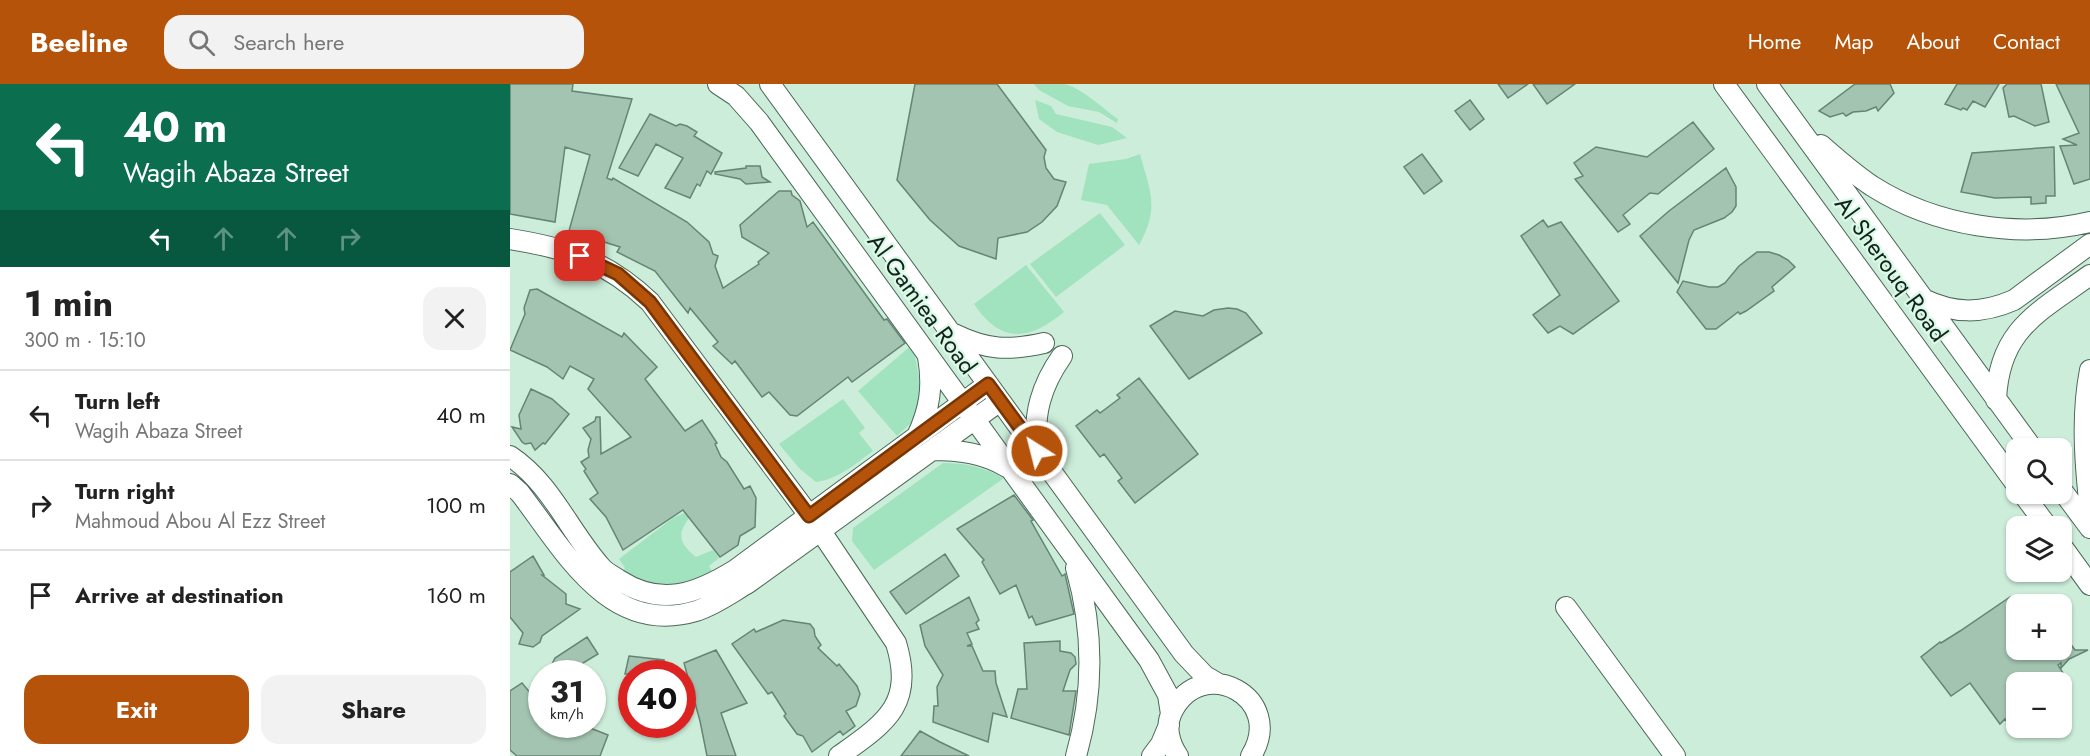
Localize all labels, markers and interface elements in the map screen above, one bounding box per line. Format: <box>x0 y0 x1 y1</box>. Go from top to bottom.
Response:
search box <box>164 15 584 69</box>
text: Beeline <box>30 22 128 63</box>
icon: search <box>185 26 218 59</box>
text: Search here <box>233 26 344 58</box>
text: Home <box>1748 27 1801 57</box>
text: Map <box>1834 27 1874 57</box>
text: About <box>1907 27 1960 57</box>
text: Contact <box>1993 27 2060 57</box>
text: 40 m <box>123 97 227 158</box>
icon: left <box>24 108 102 186</box>
text: Wagih Abaza Street <box>123 153 349 192</box>
street label: Al Sherouq Road <box>1826 188 1956 349</box>
icon: left <box>144 222 177 255</box>
icon: ahead <box>207 222 240 255</box>
icon: ahead <box>270 222 303 255</box>
icon: right <box>333 222 366 255</box>
street label: Al Gamiea Road <box>859 226 986 381</box>
pin <box>554 230 605 281</box>
icon: arrive <box>563 239 596 272</box>
text: 1 min <box>24 277 113 329</box>
button: close <box>423 287 486 350</box>
text: 300 m · 15:10 <box>24 326 146 355</box>
text: Turn left <box>75 385 160 417</box>
icon: left <box>24 399 57 432</box>
text: 40 m <box>436 399 486 431</box>
text: Wagih Abaza Street <box>75 417 242 446</box>
position arrow <box>1005 419 1069 483</box>
map controls <box>2006 438 2072 738</box>
button: search <box>2006 438 2072 504</box>
text: Turn right <box>75 475 175 507</box>
icon: right <box>24 489 57 522</box>
text: 100 m <box>426 489 486 521</box>
text: Mahmoud Abou Al Ezz Street <box>75 507 325 536</box>
button: layers <box>2006 516 2072 582</box>
icon: arrive <box>24 579 57 612</box>
text: Arrive at destination <box>75 579 284 611</box>
text: 160 m <box>426 579 486 611</box>
button: + <box>2006 594 2072 660</box>
speed limit sign: 40 <box>618 660 696 738</box>
text: 31 <box>550 670 584 713</box>
button: − <box>2006 672 2072 738</box>
button: Exit <box>24 675 249 744</box>
button: Share <box>261 675 486 744</box>
text: km/h <box>550 703 584 725</box>

